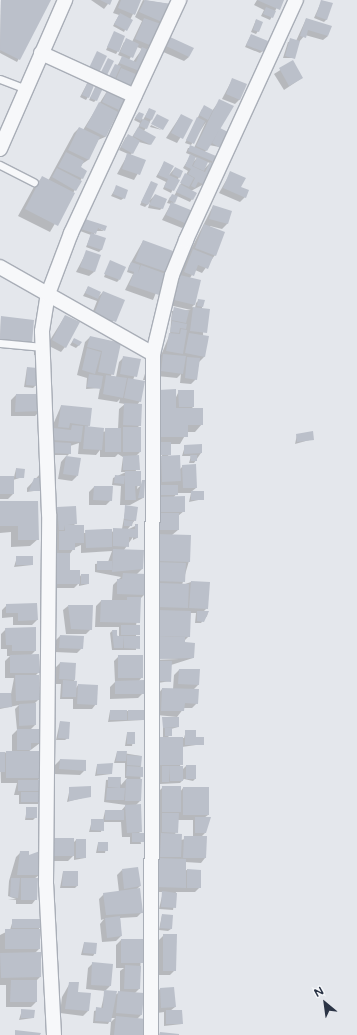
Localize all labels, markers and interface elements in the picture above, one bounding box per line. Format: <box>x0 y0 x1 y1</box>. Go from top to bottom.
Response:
north arrow <box>305 983 345 1023</box>
text: N <box>312 984 326 1000</box>

